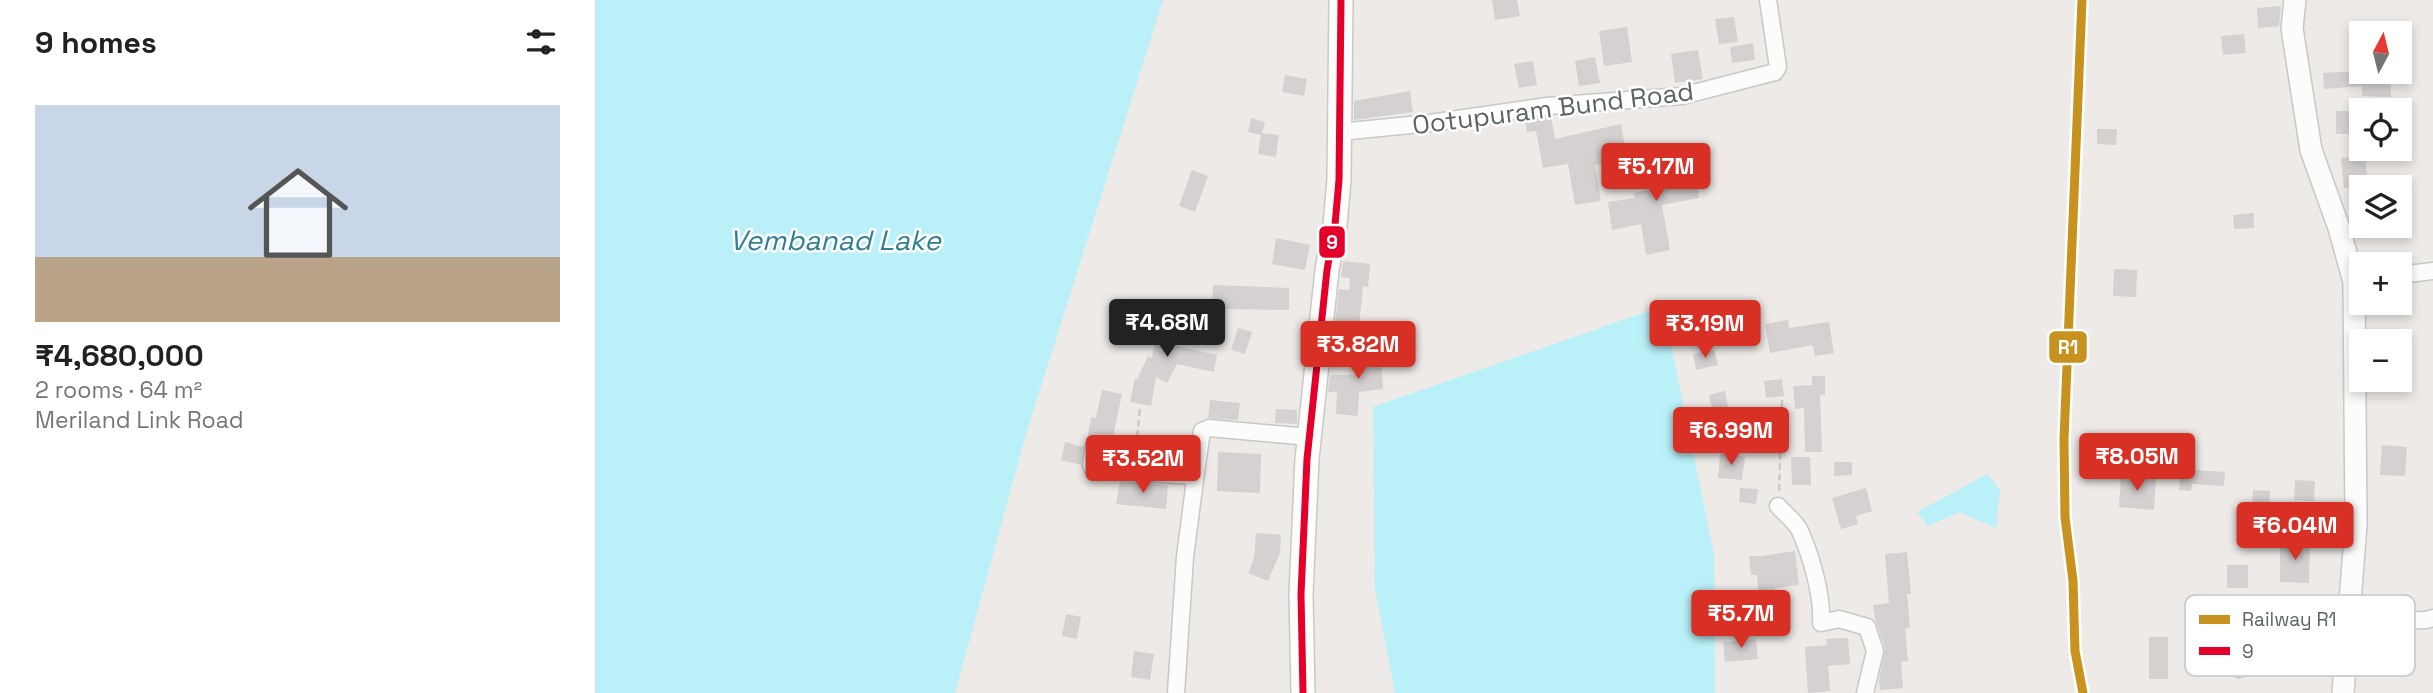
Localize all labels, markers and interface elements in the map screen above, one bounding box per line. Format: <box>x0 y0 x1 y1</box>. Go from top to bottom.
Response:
north arrow <box>2349 21 2411 84</box>
map controls <box>2349 21 2412 392</box>
text: 9 homes <box>35 23 157 62</box>
icon: filters <box>522 23 560 61</box>
street label: Ootupuram Bund Road <box>1410 74 1696 142</box>
button: locate <box>2349 98 2412 161</box>
pin: ₹5.17M <box>1599 144 1713 203</box>
icon: home <box>235 150 361 276</box>
text: ₹5.17M <box>1617 151 1695 181</box>
button: layers <box>2349 175 2412 238</box>
water label: Vembanad Lake <box>729 222 942 258</box>
line badge: 9 <box>1318 225 1346 259</box>
text: 9 <box>1326 230 1338 255</box>
button: + <box>2349 252 2412 315</box>
pin: ₹4.68M <box>1110 300 1224 359</box>
pin: ₹3.19M <box>1648 300 1762 360</box>
text: ₹4.68M <box>1125 307 1209 337</box>
text: ₹3.19M <box>1666 308 1744 338</box>
pin: ₹3.82M <box>1301 322 1415 381</box>
text: ₹3.82M <box>1317 329 1399 359</box>
button: − <box>2349 329 2412 392</box>
line badge: R1 <box>2048 330 2088 364</box>
text: R1 <box>2058 335 2078 360</box>
text: ₹4,680,000 <box>35 336 204 375</box>
text: 2 rooms · 64 m² <box>35 375 202 405</box>
text: Meriland Link Road <box>35 405 244 435</box>
pin: ₹6.99M <box>1674 407 1788 467</box>
text: ₹6.99M <box>1689 415 1773 445</box>
pin: ₹8.05M <box>2080 434 2194 493</box>
pin: ₹3.52M <box>1086 435 1200 495</box>
text: ₹8.05M <box>2095 441 2179 471</box>
text: ₹3.52M <box>1102 443 1184 473</box>
pin: ₹6.04M <box>2238 503 2352 562</box>
text: ₹6.04M <box>2253 510 2337 540</box>
pin: ₹5.7M <box>1692 590 1790 650</box>
legend <box>2185 595 2415 676</box>
text: ₹5.7M <box>1707 598 1775 628</box>
text: Railway R1 <box>2242 607 2336 632</box>
text: 9 <box>2242 639 2254 664</box>

